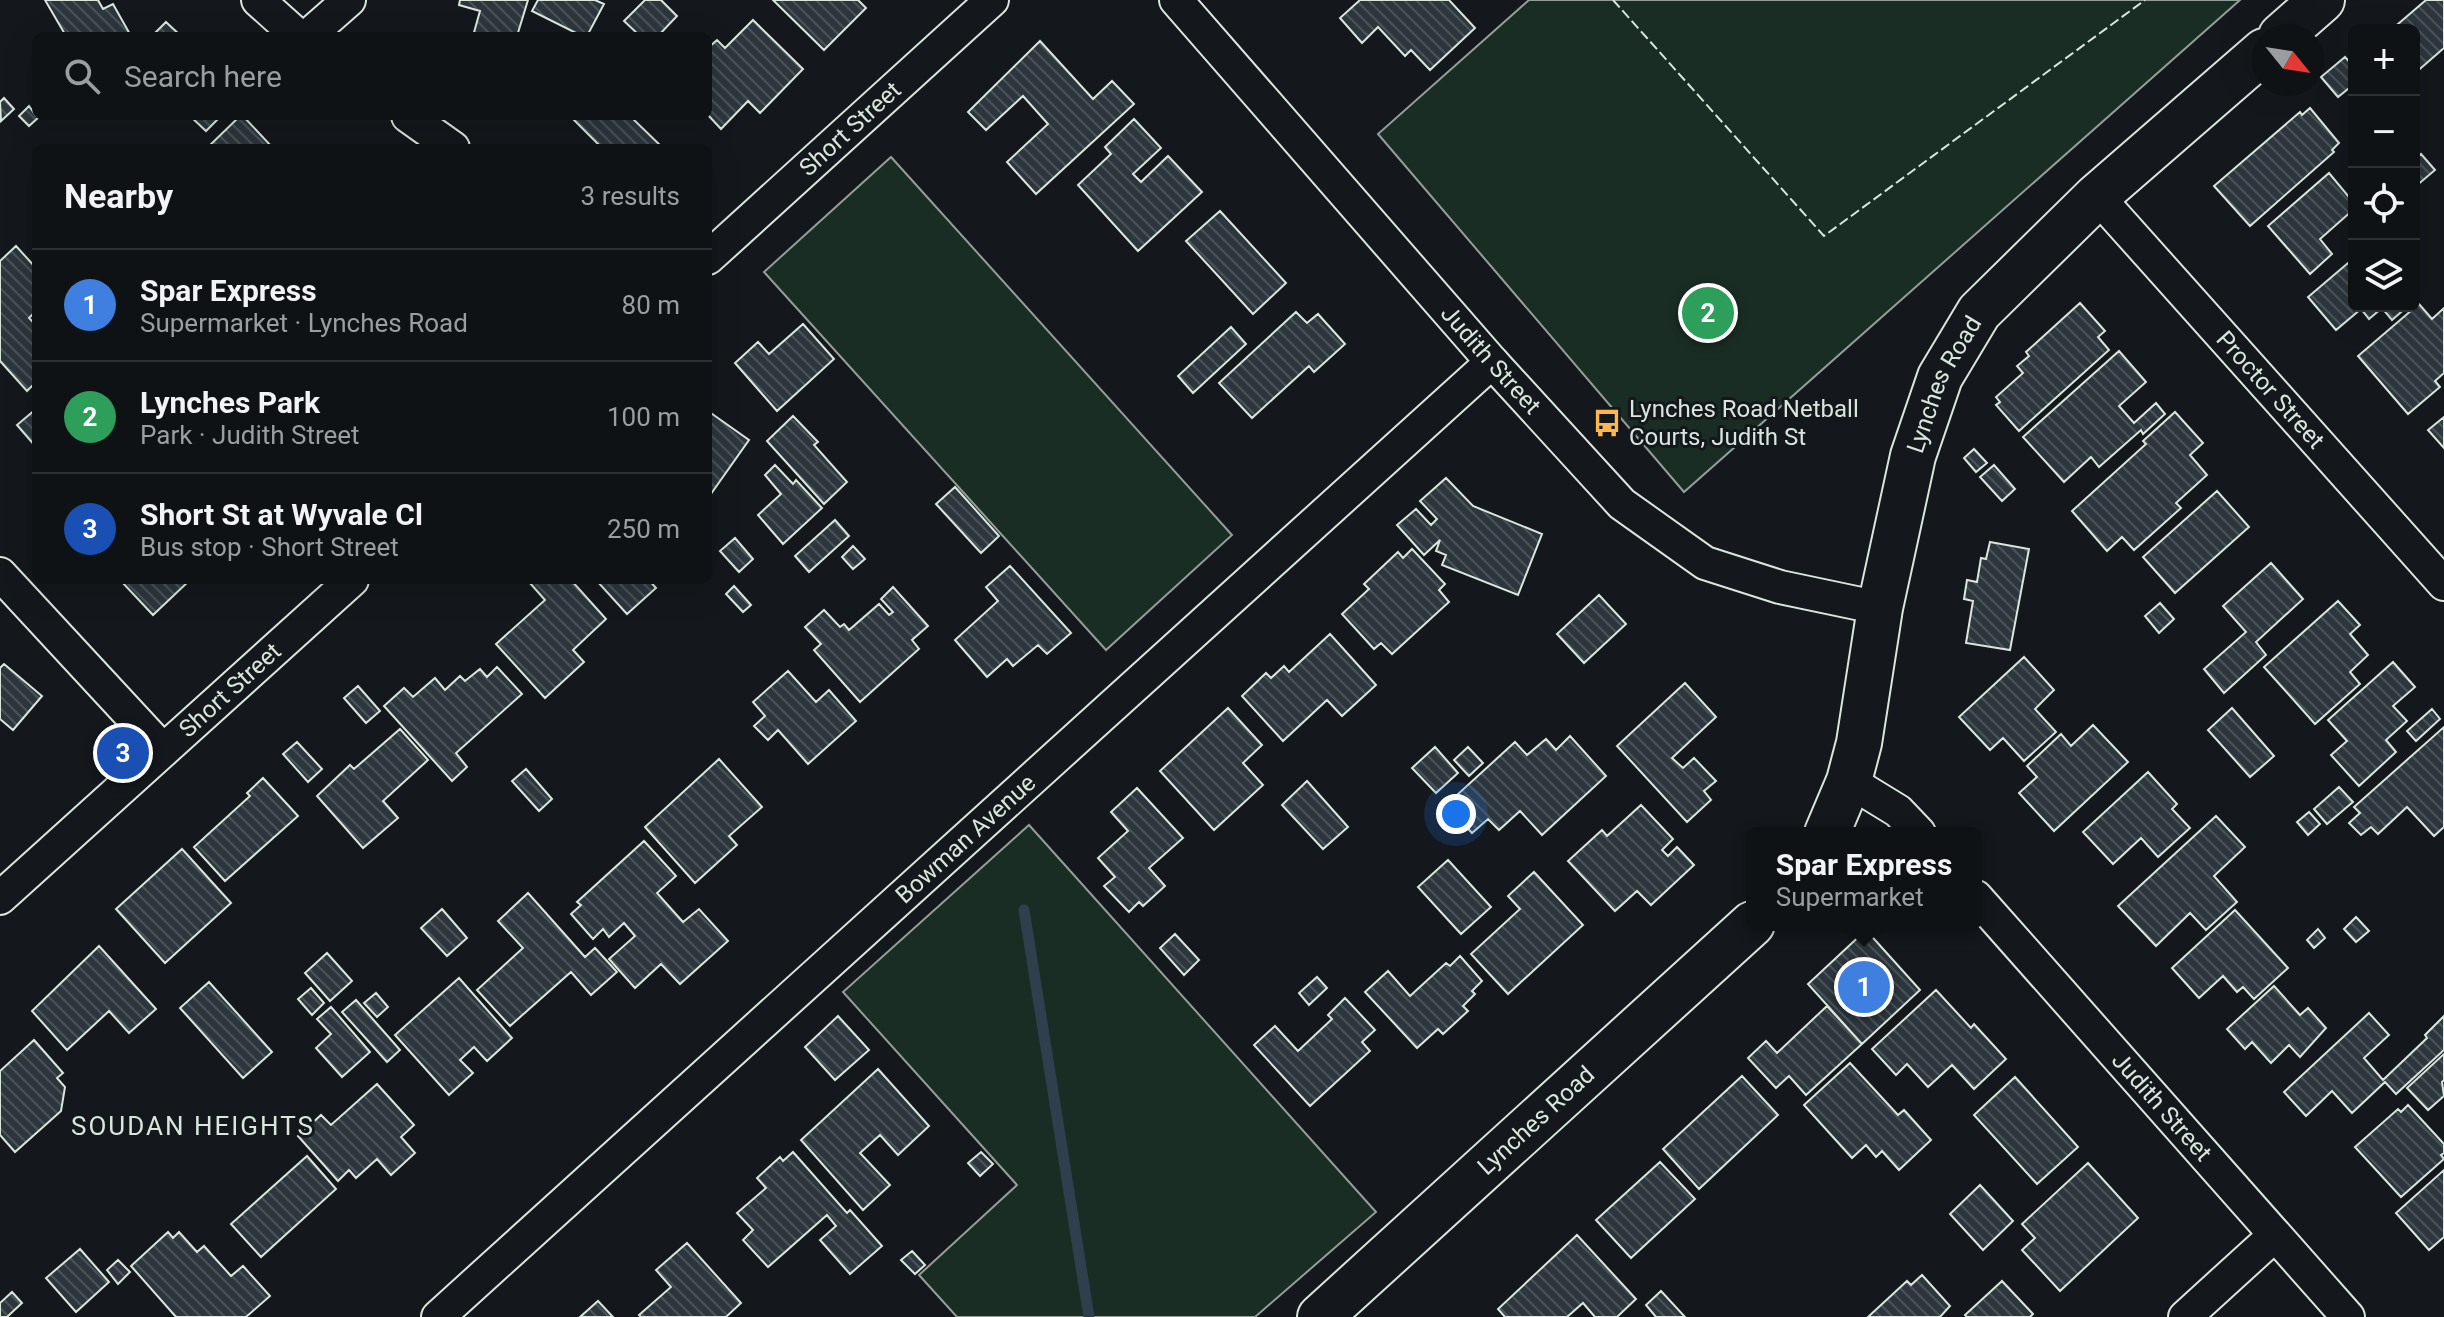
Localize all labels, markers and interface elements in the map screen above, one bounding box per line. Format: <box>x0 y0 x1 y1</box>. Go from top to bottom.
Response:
north arrow <box>2252 24 2324 96</box>
map controls <box>2348 24 2420 312</box>
button: + <box>2348 24 2420 96</box>
search box <box>32 32 712 120</box>
icon: search <box>60 54 104 98</box>
text: Search here <box>124 59 282 94</box>
street label: Short Street <box>794 76 907 182</box>
button: − <box>2348 96 2420 168</box>
button: locate <box>2348 168 2420 240</box>
text: Nearby <box>64 176 173 216</box>
text: 3 results <box>581 181 680 211</box>
button: layers <box>2348 240 2420 312</box>
text: Spar Express <box>140 273 317 308</box>
pin: 2 <box>1682 283 1734 343</box>
text: 1 <box>83 290 97 320</box>
text: 80 m <box>622 290 680 320</box>
street label: Judith Street <box>1435 300 1547 420</box>
text: Supermarket · Lynches Road <box>140 308 468 338</box>
street label: Lynches Road <box>1901 311 1987 457</box>
street label: Proctor Street <box>2211 325 2330 454</box>
text: Lynches Park <box>140 385 320 420</box>
place label: Lynches Road Netball Courts, Judith St <box>1629 395 1859 451</box>
text: 2 <box>83 402 97 432</box>
text: 100 m <box>607 402 680 432</box>
bus stop icon: Lynches Road Netball Courts, Judith St <box>1592 408 1622 438</box>
text: Park · Judith Street <box>140 420 360 450</box>
text: Short St at Wyvale Cl <box>140 497 423 532</box>
text: 3 <box>83 514 97 544</box>
text: 250 m <box>607 514 680 544</box>
text: Bus stop · Short Street <box>140 532 399 562</box>
street label: Short Street <box>174 637 287 743</box>
pin: 3 <box>97 723 149 783</box>
street label: Bowman Avenue <box>890 769 1041 909</box>
your location <box>1436 794 1476 834</box>
popup <box>1746 827 1982 931</box>
text: Spar Express <box>1776 847 1952 882</box>
text: Supermarket <box>1776 882 1924 912</box>
pin: 1 <box>1838 957 1890 1017</box>
street label: Judith Street <box>2106 1046 2217 1167</box>
street label: Lynches Road <box>1472 1060 1600 1181</box>
district label: SOUDAN HEIGHTS <box>71 1111 315 1141</box>

